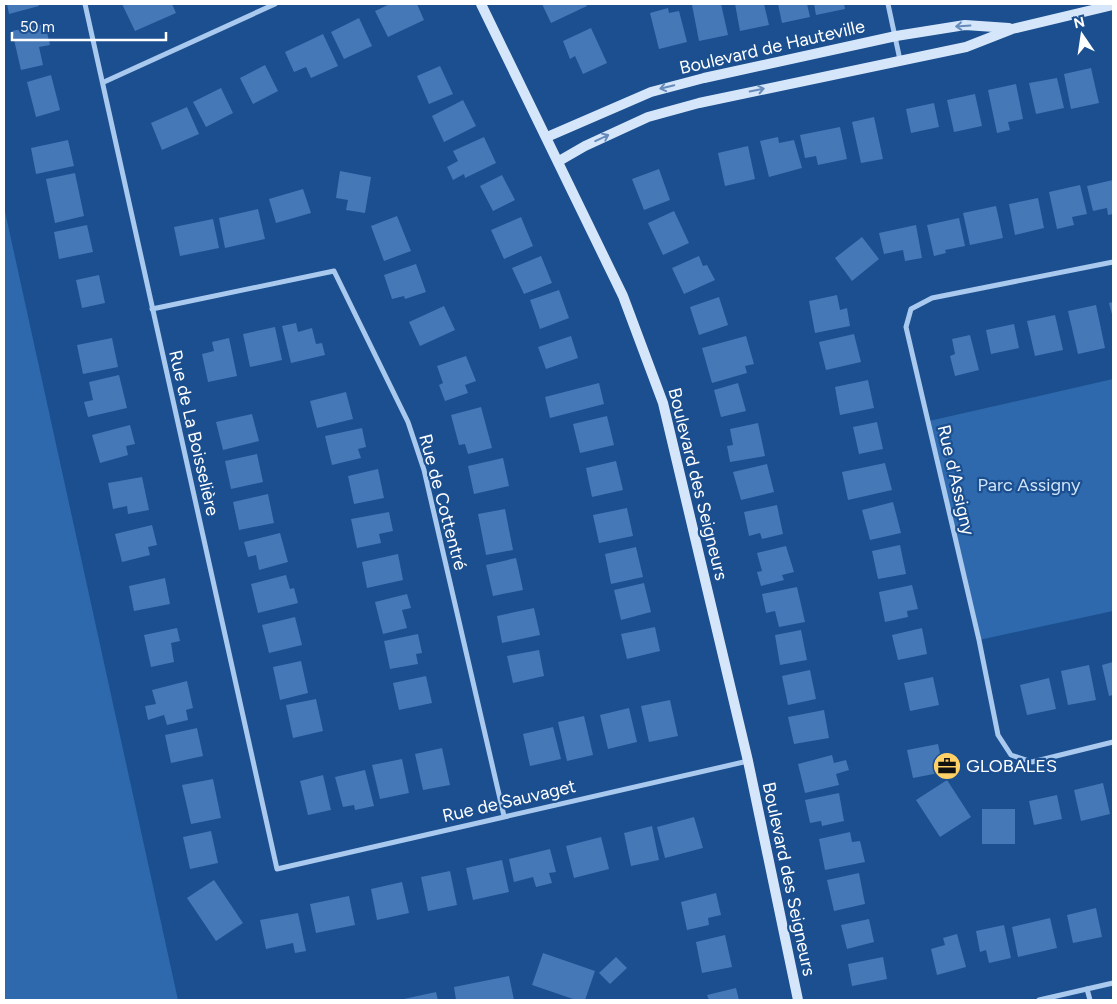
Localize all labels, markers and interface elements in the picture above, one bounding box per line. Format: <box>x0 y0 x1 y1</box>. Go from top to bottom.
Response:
scale bar <box>12 10 166 42</box>
north arrow <box>1057 10 1107 60</box>
text: N <box>1072 13 1086 32</box>
street label: Boulevard de Hauteville <box>677 15 867 79</box>
text: 50 m <box>20 18 55 36</box>
one-way arrow <box>956 21 972 30</box>
one-way arrow <box>660 83 676 93</box>
one-way arrow <box>748 85 764 94</box>
one-way arrow <box>594 133 609 143</box>
street label: Rue de La Boisselière <box>164 348 224 518</box>
street label: Boulevard des Seigneurs <box>663 385 733 583</box>
street label: Rue d'Assigny <box>933 423 980 538</box>
street label: Rue de Cottentré <box>414 432 472 573</box>
park label: Parc Assigny <box>978 474 1081 496</box>
office icon: GLOBALES <box>932 751 962 781</box>
place label: GLOBALES <box>966 755 1057 777</box>
street label: Rue de Sauvaget <box>440 775 578 827</box>
street label: Boulevard des Seigneurs <box>758 780 820 978</box>

